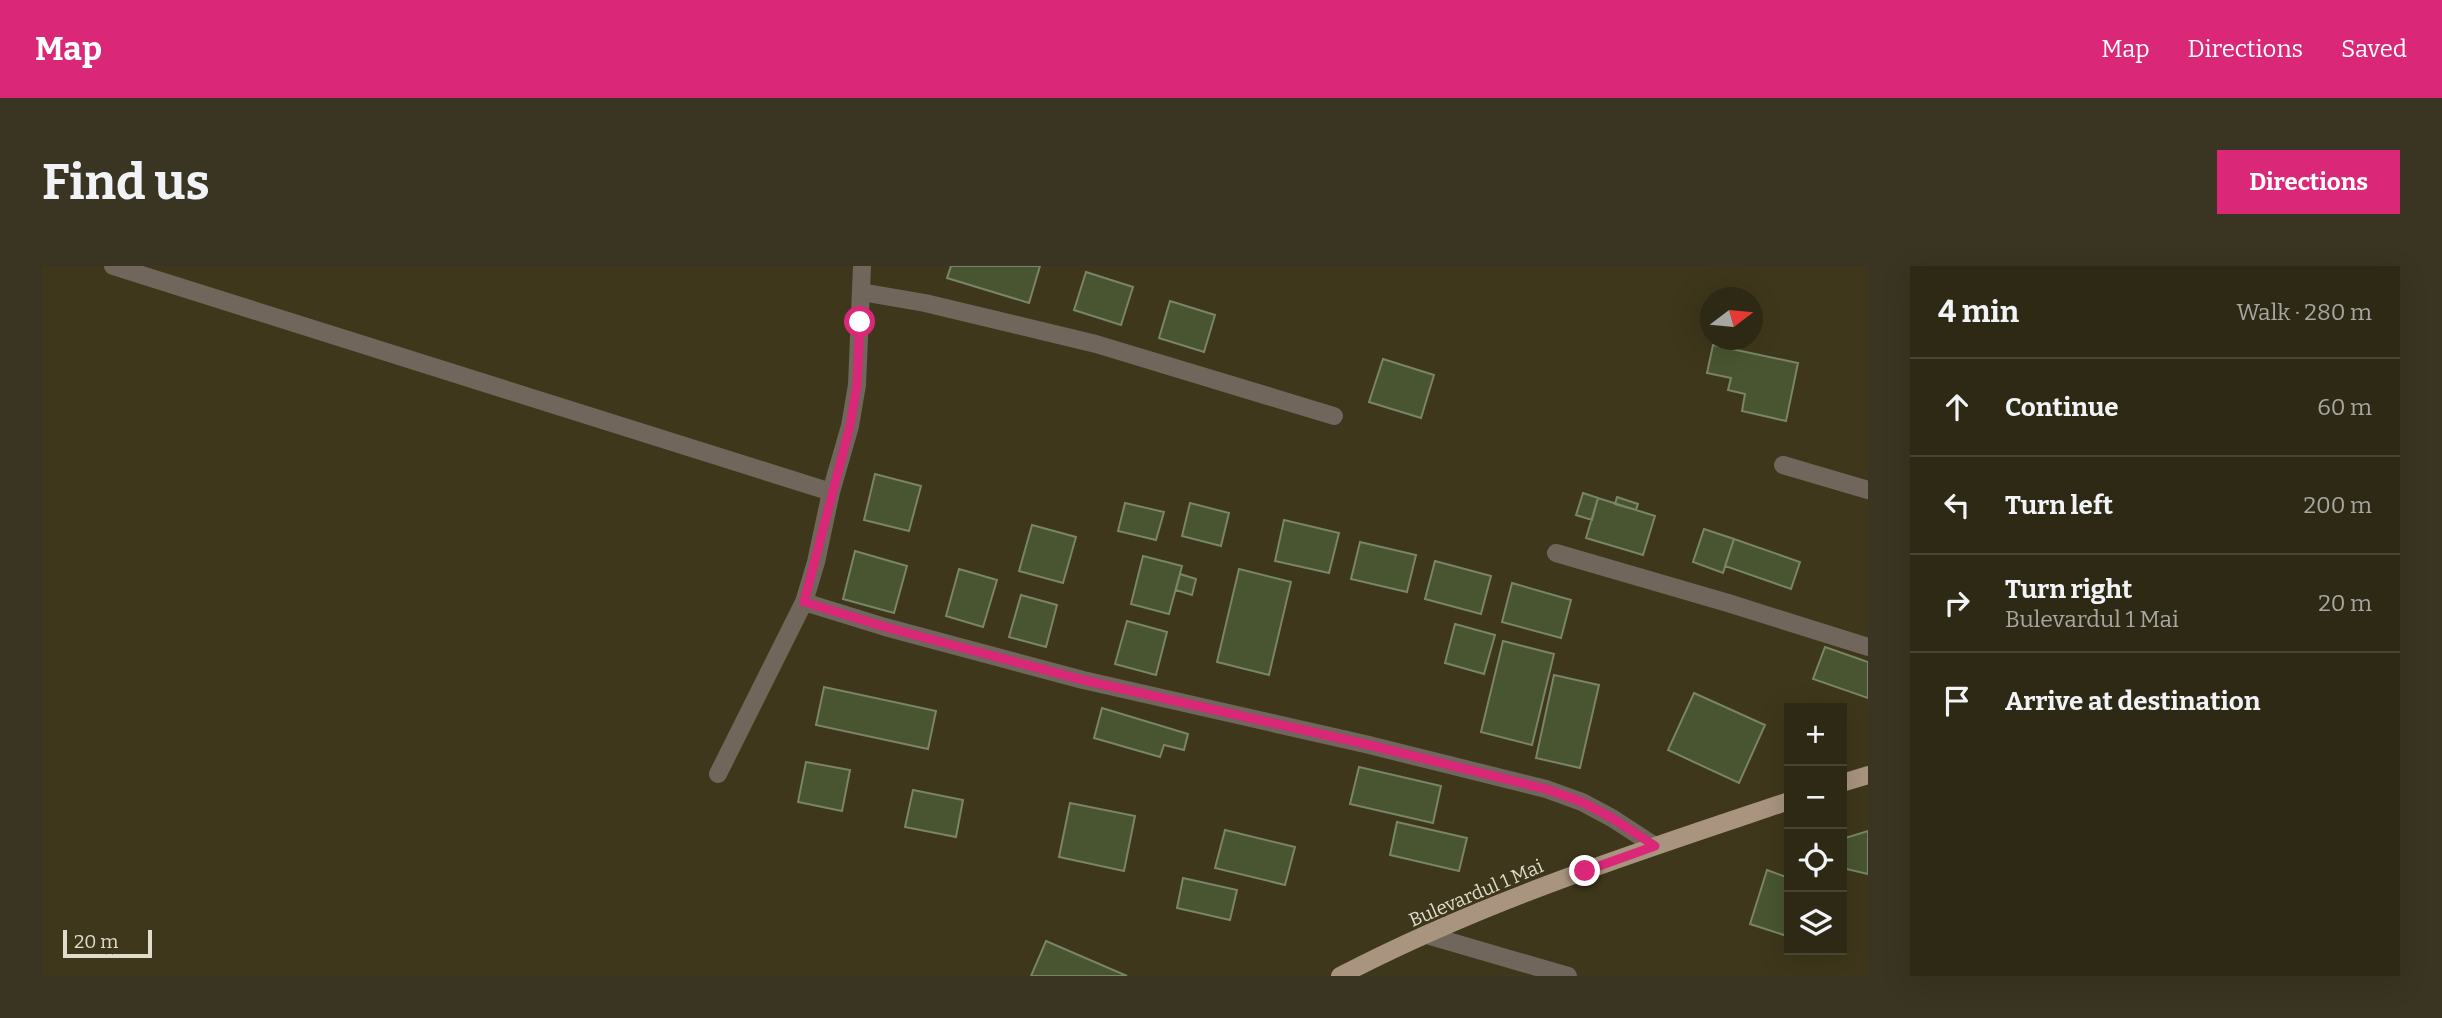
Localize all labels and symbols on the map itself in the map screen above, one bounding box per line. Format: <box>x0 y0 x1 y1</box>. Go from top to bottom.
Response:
north arrow <box>1700 287 1763 350</box>
route start <box>844 306 875 337</box>
street label: Bulevardul 1 Mai <box>1405 854 1547 932</box>
route end <box>1569 855 1600 886</box>
scale bar <box>63 927 152 959</box>

